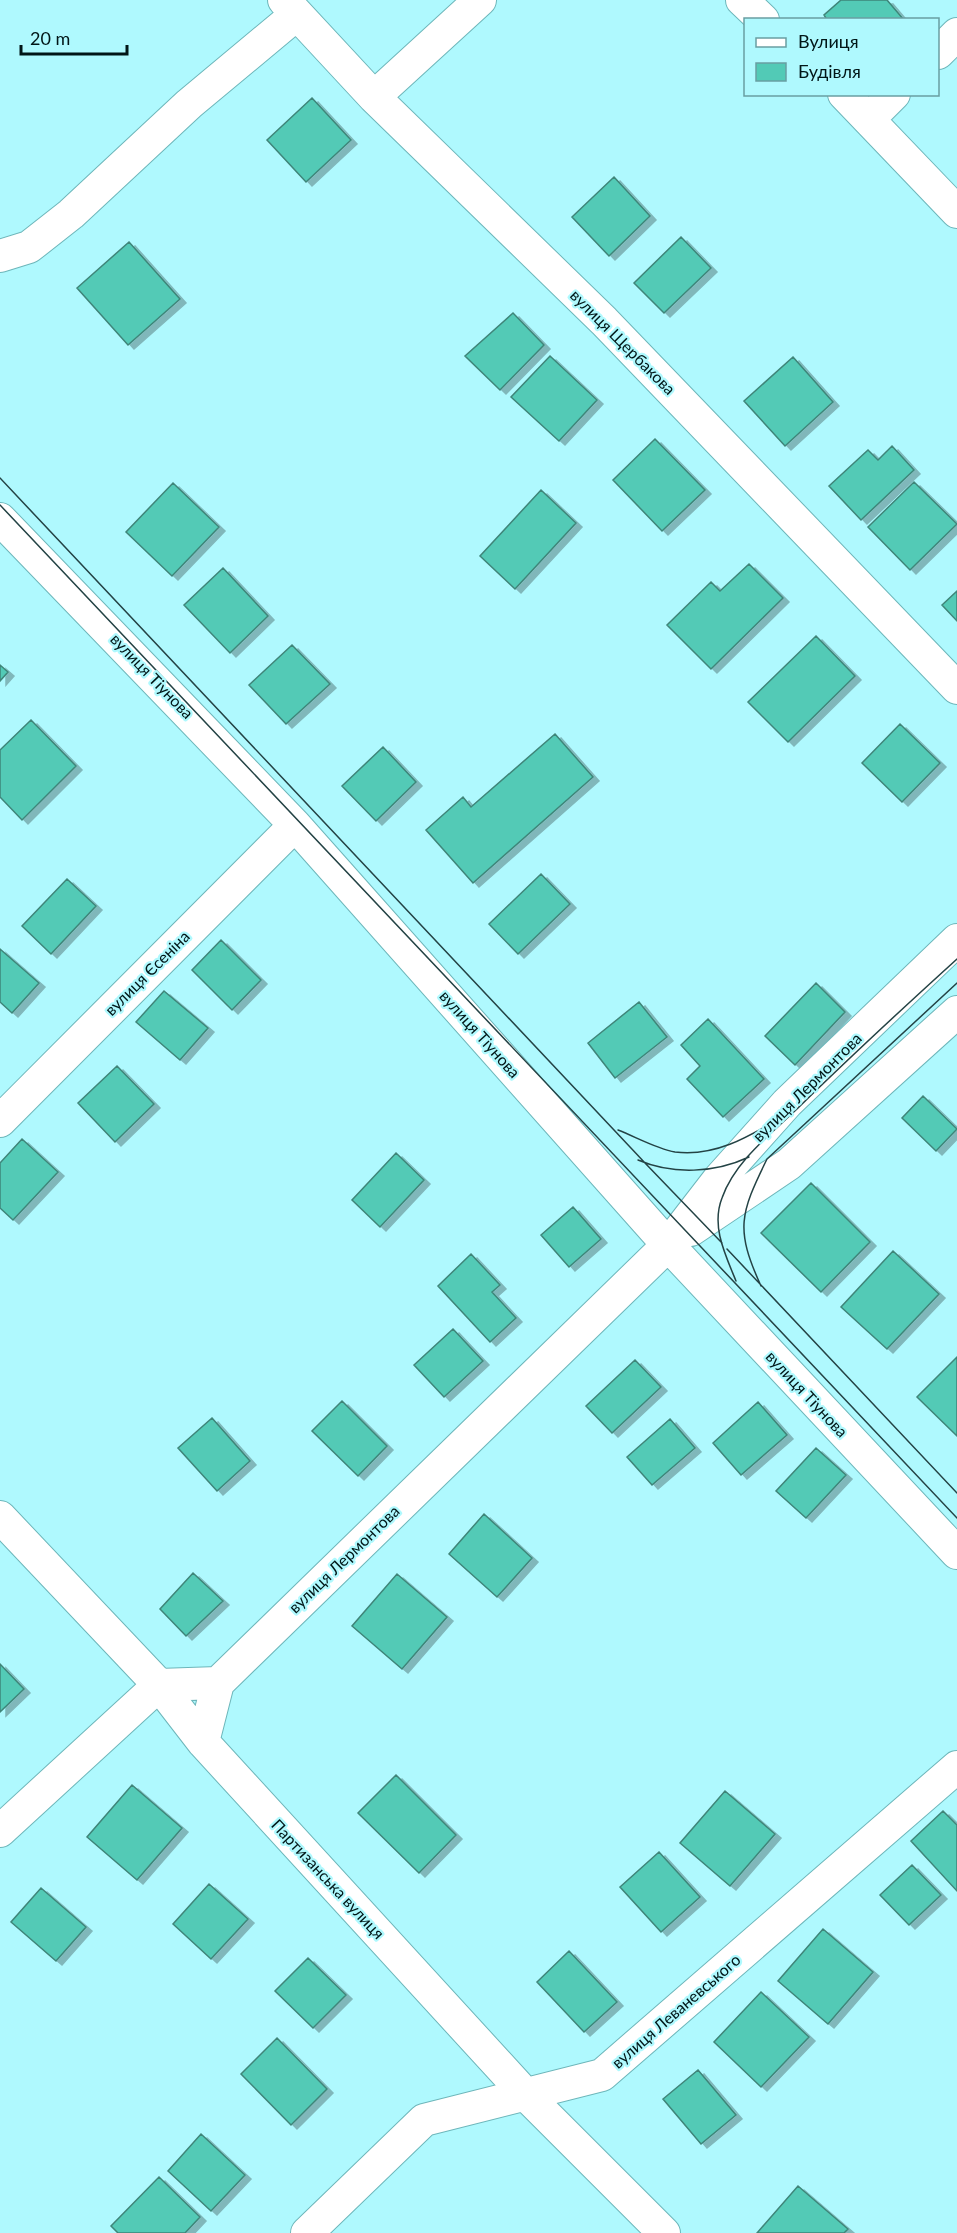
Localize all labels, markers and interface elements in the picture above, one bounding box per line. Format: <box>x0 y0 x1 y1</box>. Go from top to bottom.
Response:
scale bar <box>21 18 128 56</box>
legend <box>744 18 939 96</box>
text: 20 m <box>30 27 70 49</box>
text: Вулиця <box>798 30 859 52</box>
text: Будівля <box>798 60 861 82</box>
street label: вулиця Щербакова <box>567 285 680 398</box>
street label: вулиця Тіунова <box>107 629 198 722</box>
street label: вулиця Єсеніна <box>100 926 193 1019</box>
street label: вулиця Тіунова <box>436 986 525 1081</box>
street label: вулиця Лермонтова <box>748 1028 865 1145</box>
street label: вулиця Тіунова <box>763 1347 852 1441</box>
street label: вулиця Лермонтова <box>284 1501 403 1616</box>
street label: Партизанська вулиця <box>268 1815 389 1942</box>
street label: вулиця Леваневського <box>607 1950 744 2072</box>

